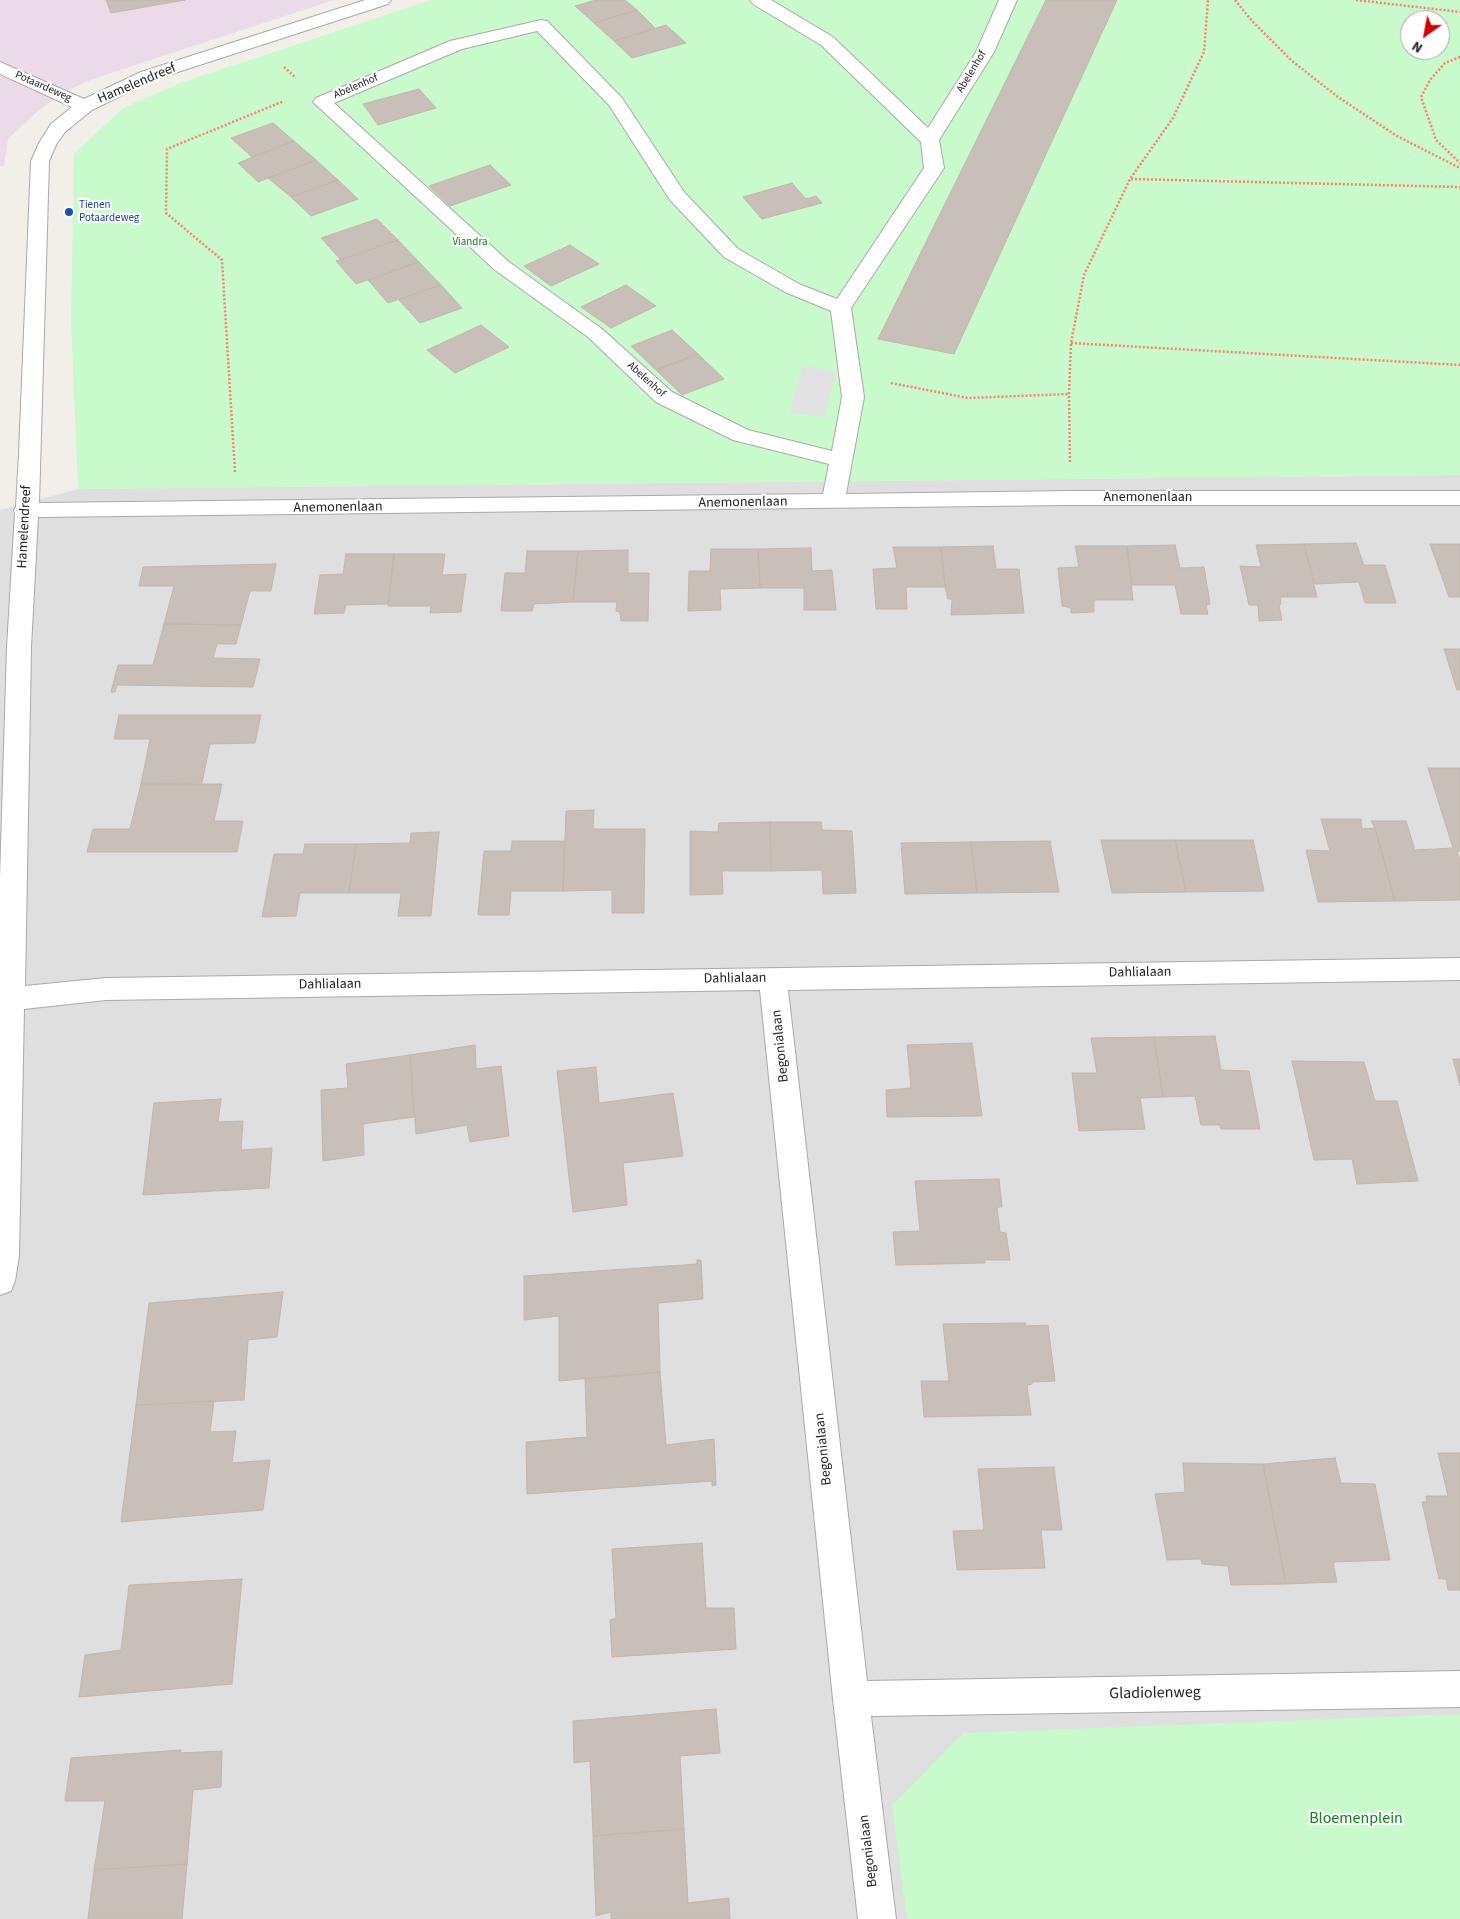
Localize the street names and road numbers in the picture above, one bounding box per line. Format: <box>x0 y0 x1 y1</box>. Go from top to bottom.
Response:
street label: Abelenhof <box>954 48 990 96</box>
street label: Hamelendreef <box>95 60 179 108</box>
street label: Potaardeweg <box>13 69 73 105</box>
street label: Abelenhof <box>332 72 380 102</box>
street label: Abelenhof <box>624 359 668 401</box>
street label: Hamelendreef <box>14 485 36 569</box>
street label: Anemonenlaan <box>1104 490 1192 506</box>
street label: Anemonenlaan <box>698 494 788 512</box>
street label: Anemonenlaan <box>293 499 383 517</box>
street label: Dahlialaan <box>1109 964 1171 982</box>
street label: Dahlialaan <box>704 970 766 988</box>
street label: Dahlialaan <box>299 976 361 994</box>
street label: Begonialaan <box>769 1009 793 1083</box>
street label: Begonialaan <box>812 1412 836 1486</box>
street label: Gladiolenweg <box>1109 1684 1201 1704</box>
street label: Begonialaan <box>856 1814 882 1888</box>

